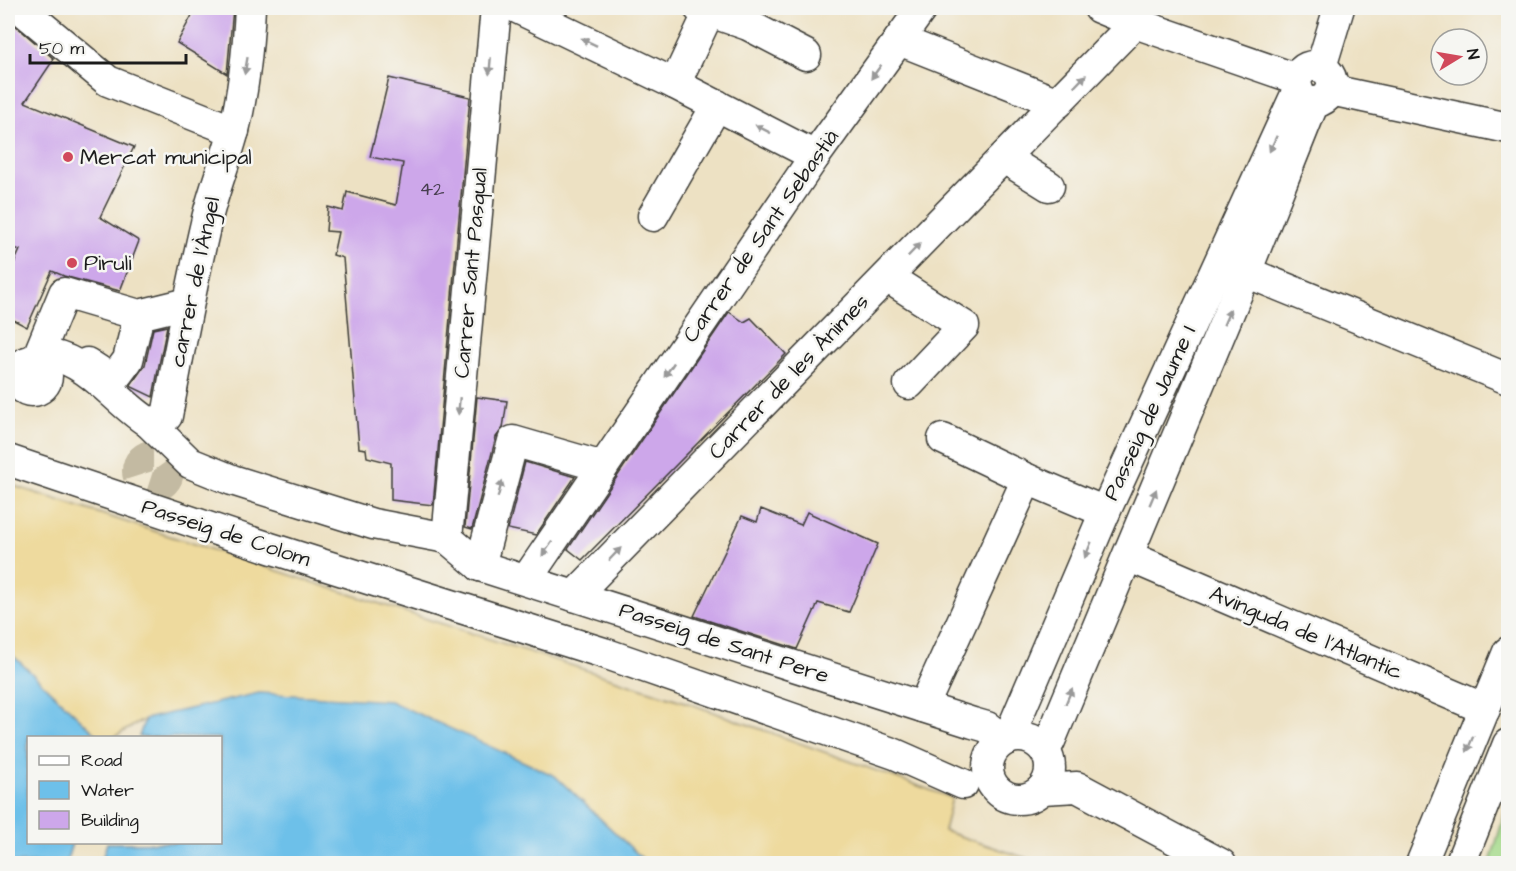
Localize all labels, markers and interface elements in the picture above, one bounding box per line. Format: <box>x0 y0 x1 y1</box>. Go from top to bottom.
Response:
scale bar <box>30 27 186 65</box>
north arrow <box>1429 27 1489 87</box>
text: 50 m <box>39 36 84 61</box>
one-way arrow <box>581 37 598 46</box>
text: N <box>1461 47 1484 61</box>
one-way arrow <box>241 56 250 75</box>
one-way arrow <box>485 56 495 75</box>
one-way arrow <box>871 64 882 80</box>
one-way arrow <box>1072 74 1086 88</box>
street label: Carrer de Sant Sebastià <box>675 123 847 349</box>
one-way arrow <box>755 125 772 134</box>
one-way arrow <box>1269 135 1278 152</box>
place label: Mercat municipal <box>80 142 252 173</box>
marker: Mercat municipal <box>61 150 75 164</box>
street label: Carrer Sant Pasqual <box>446 166 496 380</box>
house number: 42 <box>419 175 445 203</box>
street label: carrer de l'Àngel <box>162 194 229 370</box>
one-way arrow <box>907 243 921 258</box>
place label: Piruli <box>84 248 131 279</box>
marker: Piruli <box>65 256 79 270</box>
street label: Carrer de les Ànimes <box>702 287 876 467</box>
one-way arrow <box>1223 308 1232 326</box>
street label: Passeig de Jaume I <box>1096 320 1205 506</box>
one-way arrow <box>663 362 675 378</box>
one-way arrow <box>454 397 464 416</box>
one-way arrow <box>496 480 506 498</box>
one-way arrow <box>1149 488 1158 506</box>
street label: Passeig de Colom <box>137 491 314 576</box>
one-way arrow <box>541 540 553 556</box>
one-way arrow <box>1083 542 1093 560</box>
one-way arrow <box>608 548 622 562</box>
street label: Avinguda de l'Atlantic <box>1204 578 1408 689</box>
street label: Passeig de Sant Pere <box>615 594 833 693</box>
one-way arrow <box>1065 687 1074 705</box>
legend <box>27 736 222 844</box>
one-way arrow <box>1465 736 1475 754</box>
text: Road <box>81 748 122 773</box>
text: Water <box>81 778 134 803</box>
text: Building <box>81 808 139 834</box>

